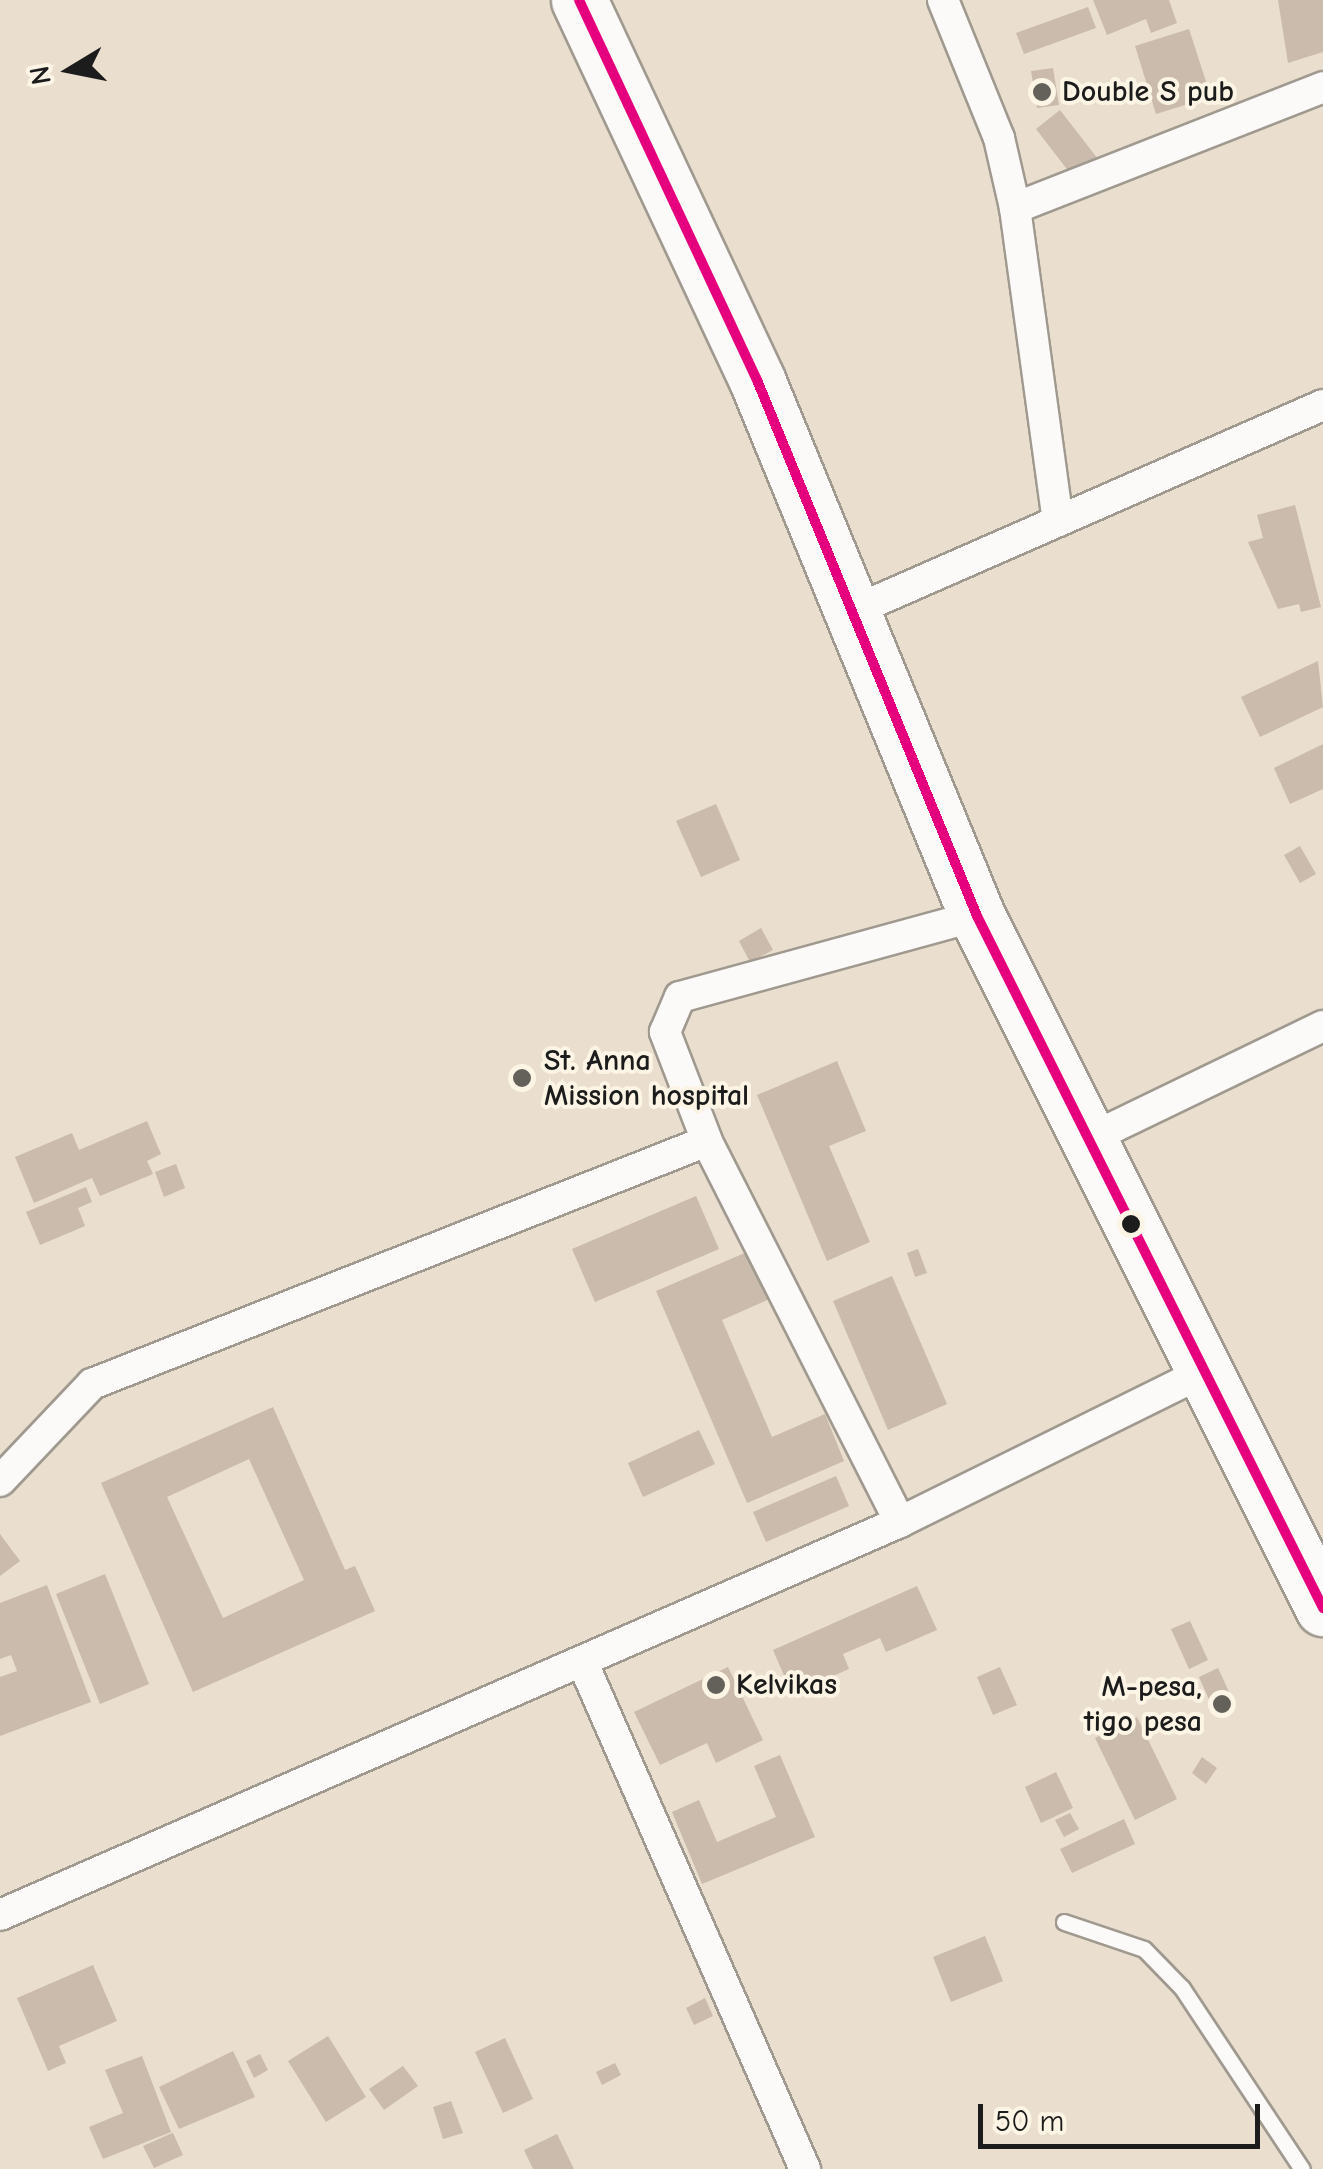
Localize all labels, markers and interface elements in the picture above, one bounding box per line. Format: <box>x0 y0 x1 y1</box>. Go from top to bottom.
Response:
north arrow <box>20 20 120 120</box>
text: N <box>23 63 58 87</box>
place label: Double S pub <box>1062 74 1234 110</box>
marker: Double S pub <box>1031 81 1053 103</box>
place label: St. Anna Mission hospital <box>544 1043 749 1114</box>
marker: St. Anna Mission hospital <box>509 1065 535 1091</box>
unlabelled marker <box>1121 1214 1141 1234</box>
place label: Kelvikas <box>736 1667 837 1703</box>
place label: M-pesa, tigo pesa <box>1084 1669 1202 1740</box>
marker: Kelvikas <box>705 1674 727 1696</box>
marker: M-pesa, tigo pesa <box>1211 1693 1233 1715</box>
scale bar <box>983 2084 1266 2146</box>
text: 50 m <box>995 2104 1064 2139</box>

